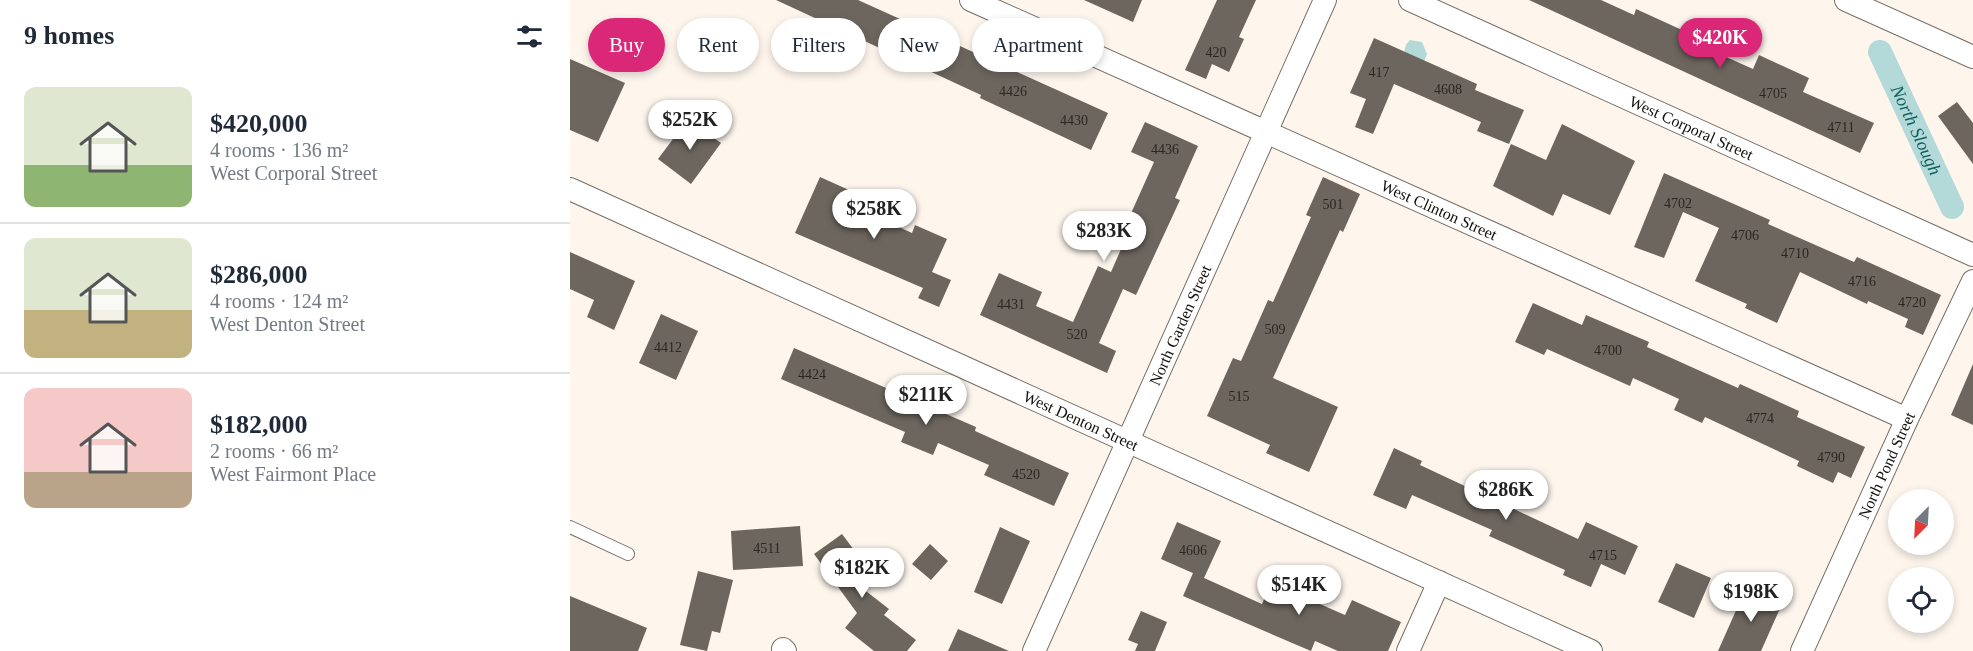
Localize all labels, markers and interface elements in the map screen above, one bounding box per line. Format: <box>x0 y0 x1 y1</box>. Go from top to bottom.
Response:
chip: Buy <box>588 18 665 72</box>
chip: Rent <box>677 18 759 72</box>
chip: Filters <box>771 18 866 72</box>
chip: New <box>878 18 960 72</box>
chip: Apartment <box>972 18 1104 72</box>
pin: $420K <box>1678 18 1762 69</box>
icon: filters <box>513 20 546 53</box>
text: 9 homes <box>24 21 114 50</box>
text: $420K <box>1692 26 1748 48</box>
house number: 420 <box>1206 45 1227 60</box>
house number: 417 <box>1369 65 1390 80</box>
water label: North Slough <box>1886 81 1946 178</box>
house number: 4608 <box>1434 82 1462 97</box>
house number: 4426 <box>999 84 1027 99</box>
house number: 4705 <box>1759 86 1787 101</box>
street label: West Corporal Street <box>1627 93 1756 164</box>
pin: $252K <box>648 100 732 151</box>
text: $252K <box>662 108 718 130</box>
text: $420,000 <box>210 109 308 138</box>
icon: home <box>72 111 144 183</box>
house number: 4430 <box>1060 113 1088 128</box>
house number: 4711 <box>1827 120 1855 135</box>
text: 4 rooms · 136 m² <box>210 139 348 161</box>
house number: 4436 <box>1151 142 1179 157</box>
text: West Corporal Street <box>210 162 377 184</box>
street label: West Clinton Street <box>1378 177 1500 244</box>
pin: $258K <box>832 189 916 240</box>
house number: 4702 <box>1664 196 1692 211</box>
text: $258K <box>846 197 902 219</box>
house number: 501 <box>1323 197 1344 212</box>
pin: $283K <box>1062 211 1146 262</box>
text: $283K <box>1076 219 1132 241</box>
house number: 4706 <box>1731 228 1759 243</box>
house number: 4710 <box>1781 246 1809 261</box>
text: $286,000 <box>210 260 308 289</box>
icon: home <box>72 262 144 334</box>
street label: North Garden Street <box>1146 262 1215 388</box>
house number: 4716 <box>1848 274 1876 289</box>
text: 4 rooms · 124 m² <box>210 290 348 312</box>
house number: 4720 <box>1898 295 1926 310</box>
house number: 4431 <box>997 297 1025 312</box>
text: West Denton Street <box>210 313 365 335</box>
house number: 509 <box>1265 322 1286 337</box>
house number: 520 <box>1067 327 1088 342</box>
house number: 4412 <box>654 340 682 355</box>
house number: 4700 <box>1594 343 1622 358</box>
house number: 4424 <box>798 367 826 382</box>
pin: $211K <box>884 375 968 426</box>
text: $211K <box>899 383 953 405</box>
street label: West Denton Street <box>1021 387 1141 454</box>
house number: 515 <box>1229 389 1250 404</box>
street label: North Pond Street <box>1855 409 1918 522</box>
text: $182,000 <box>210 410 308 439</box>
house number: 4774 <box>1746 411 1774 426</box>
icon: home <box>72 412 144 484</box>
text: 2 rooms · 66 m² <box>210 440 338 462</box>
house number: 4790 <box>1817 450 1845 465</box>
text: West Fairmont Place <box>210 463 376 485</box>
house number: 4520 <box>1012 467 1040 482</box>
pin: $286K <box>1464 470 1548 521</box>
text: $286K <box>1478 478 1534 500</box>
north arrow <box>1888 489 1954 555</box>
map controls <box>1888 489 1954 633</box>
house number: 4511 <box>753 541 781 556</box>
house number: 4606 <box>1179 543 1207 558</box>
pin: $182K <box>820 548 904 599</box>
house number: 4715 <box>1589 548 1617 563</box>
text: $182K <box>834 556 890 578</box>
pin: $514K <box>1257 565 1341 616</box>
button: locate <box>1888 567 1954 633</box>
pin: $198K <box>1709 572 1793 623</box>
text: $514K <box>1271 573 1327 595</box>
text: $198K <box>1723 580 1779 602</box>

